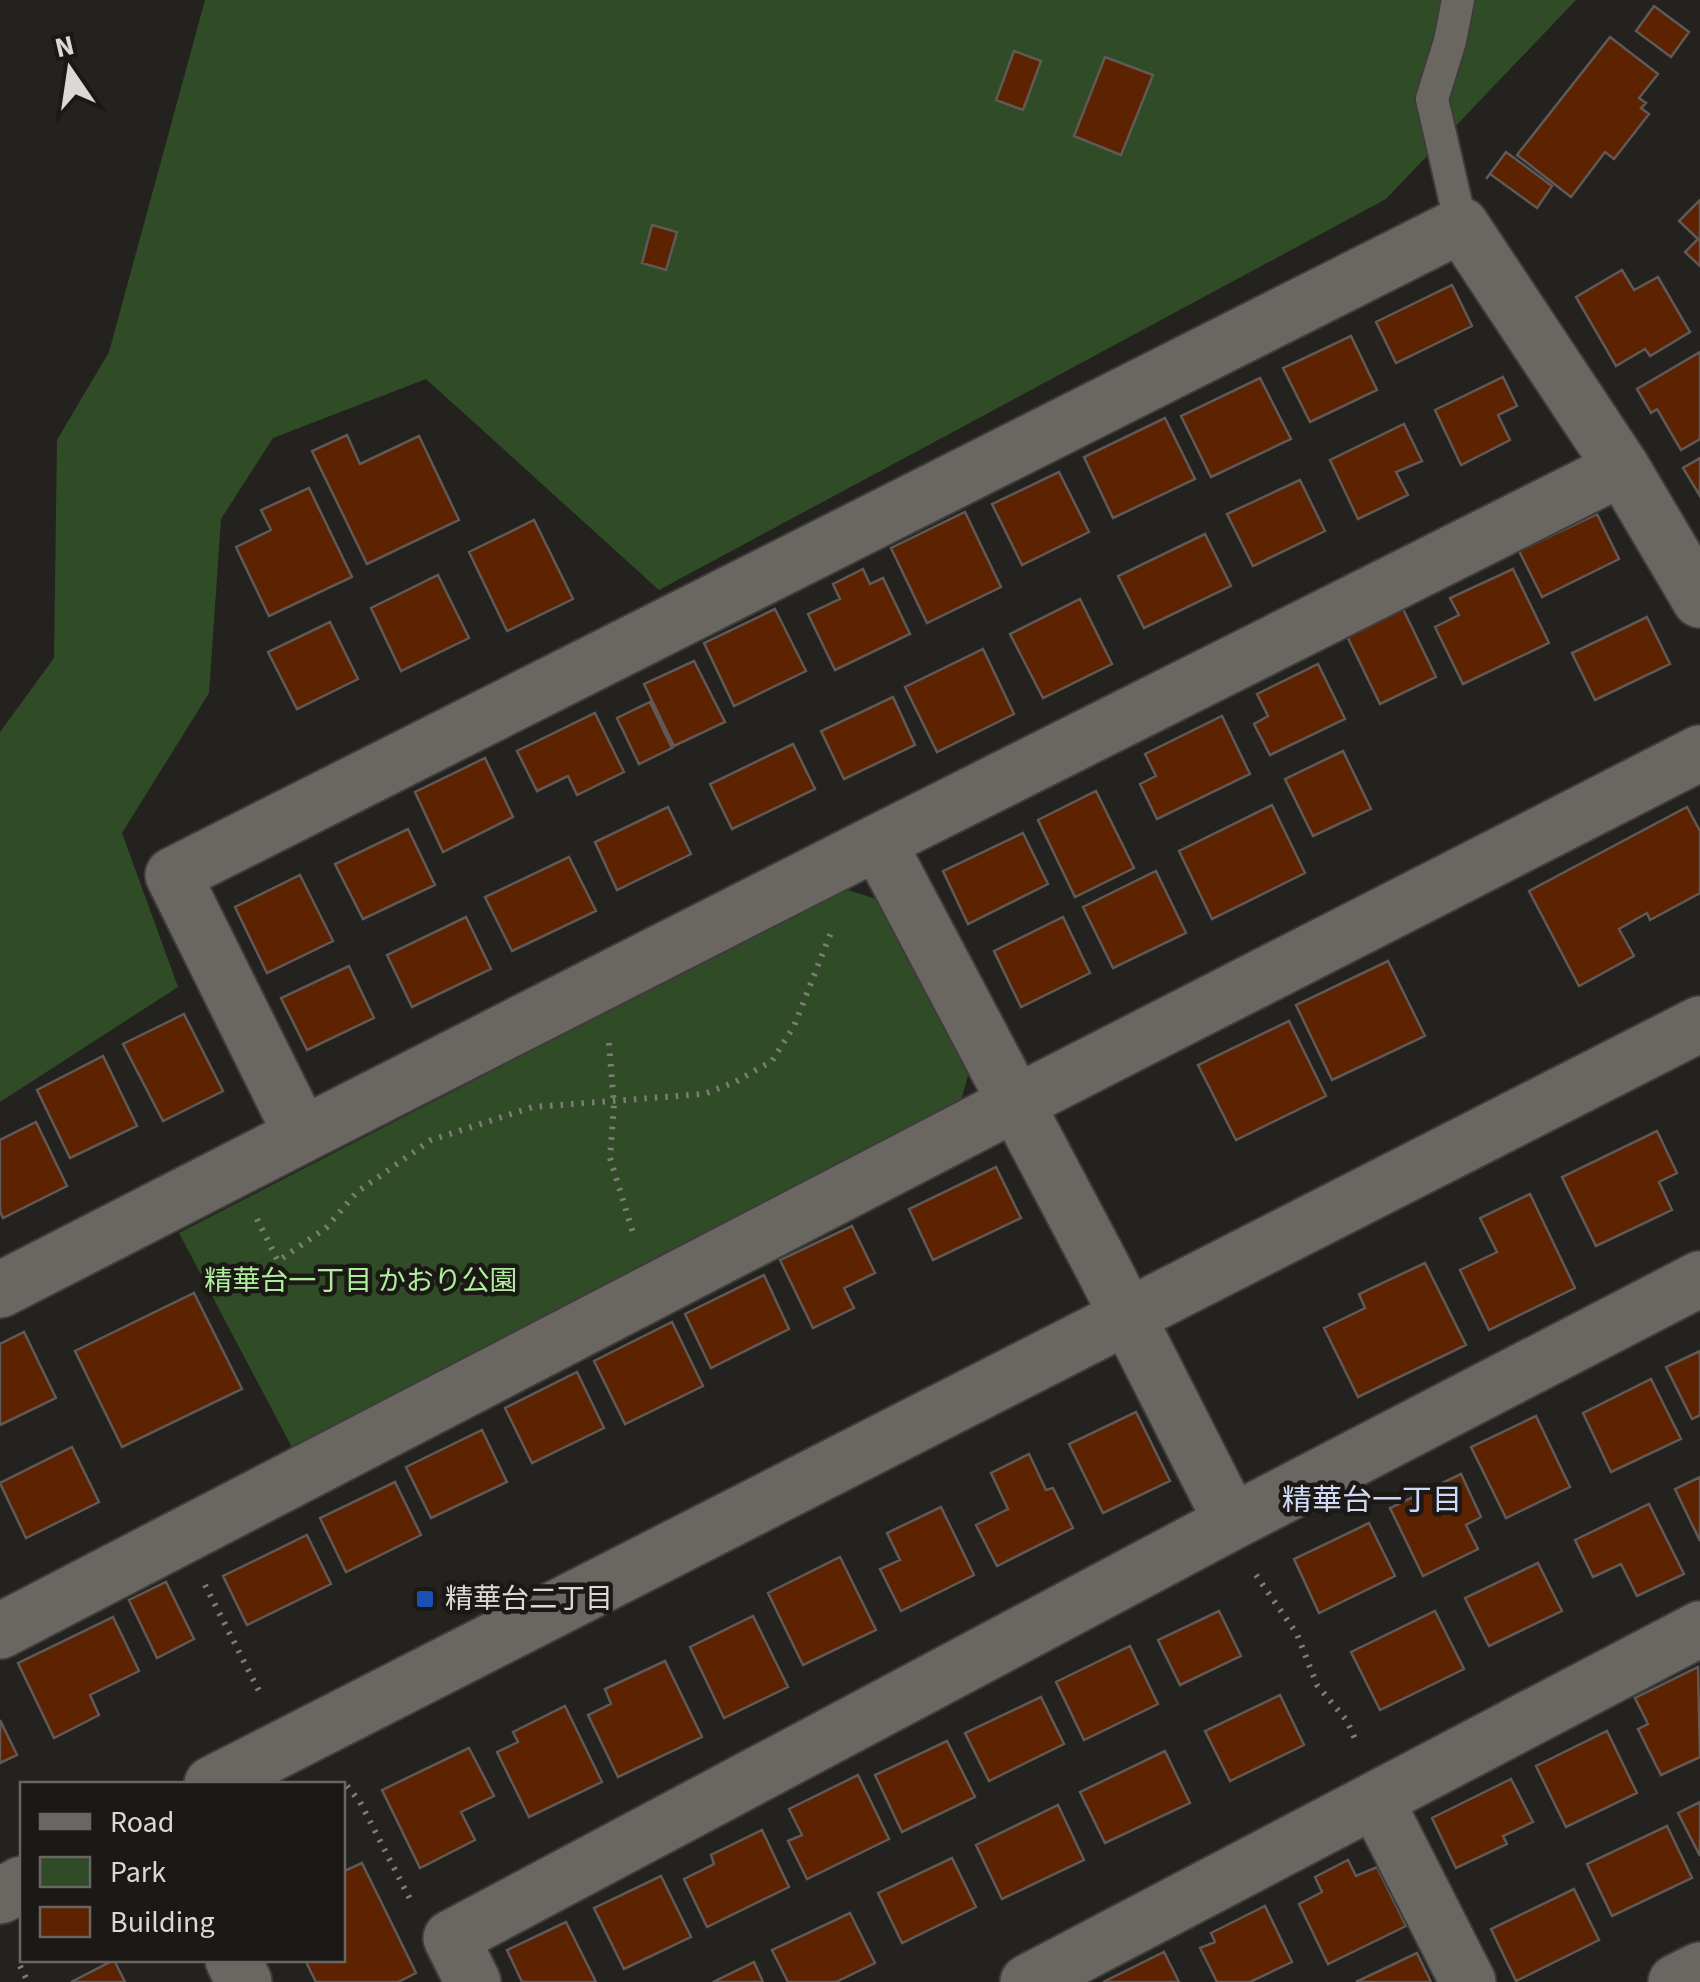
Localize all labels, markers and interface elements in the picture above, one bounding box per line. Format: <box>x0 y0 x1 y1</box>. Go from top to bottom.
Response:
north arrow <box>20 20 120 120</box>
text: N <box>51 25 78 68</box>
park label: 精華台一丁目 かおり公園 <box>204 1261 518 1301</box>
district label: 精華台一丁目 <box>1282 1479 1462 1522</box>
place label: 精華台二丁目 <box>445 1579 613 1619</box>
marker: 精華台二丁目 <box>414 1588 436 1610</box>
legend <box>20 1782 345 1962</box>
text: Road <box>110 1801 174 1844</box>
text: Park <box>110 1851 166 1894</box>
text: Building <box>110 1901 215 1944</box>

